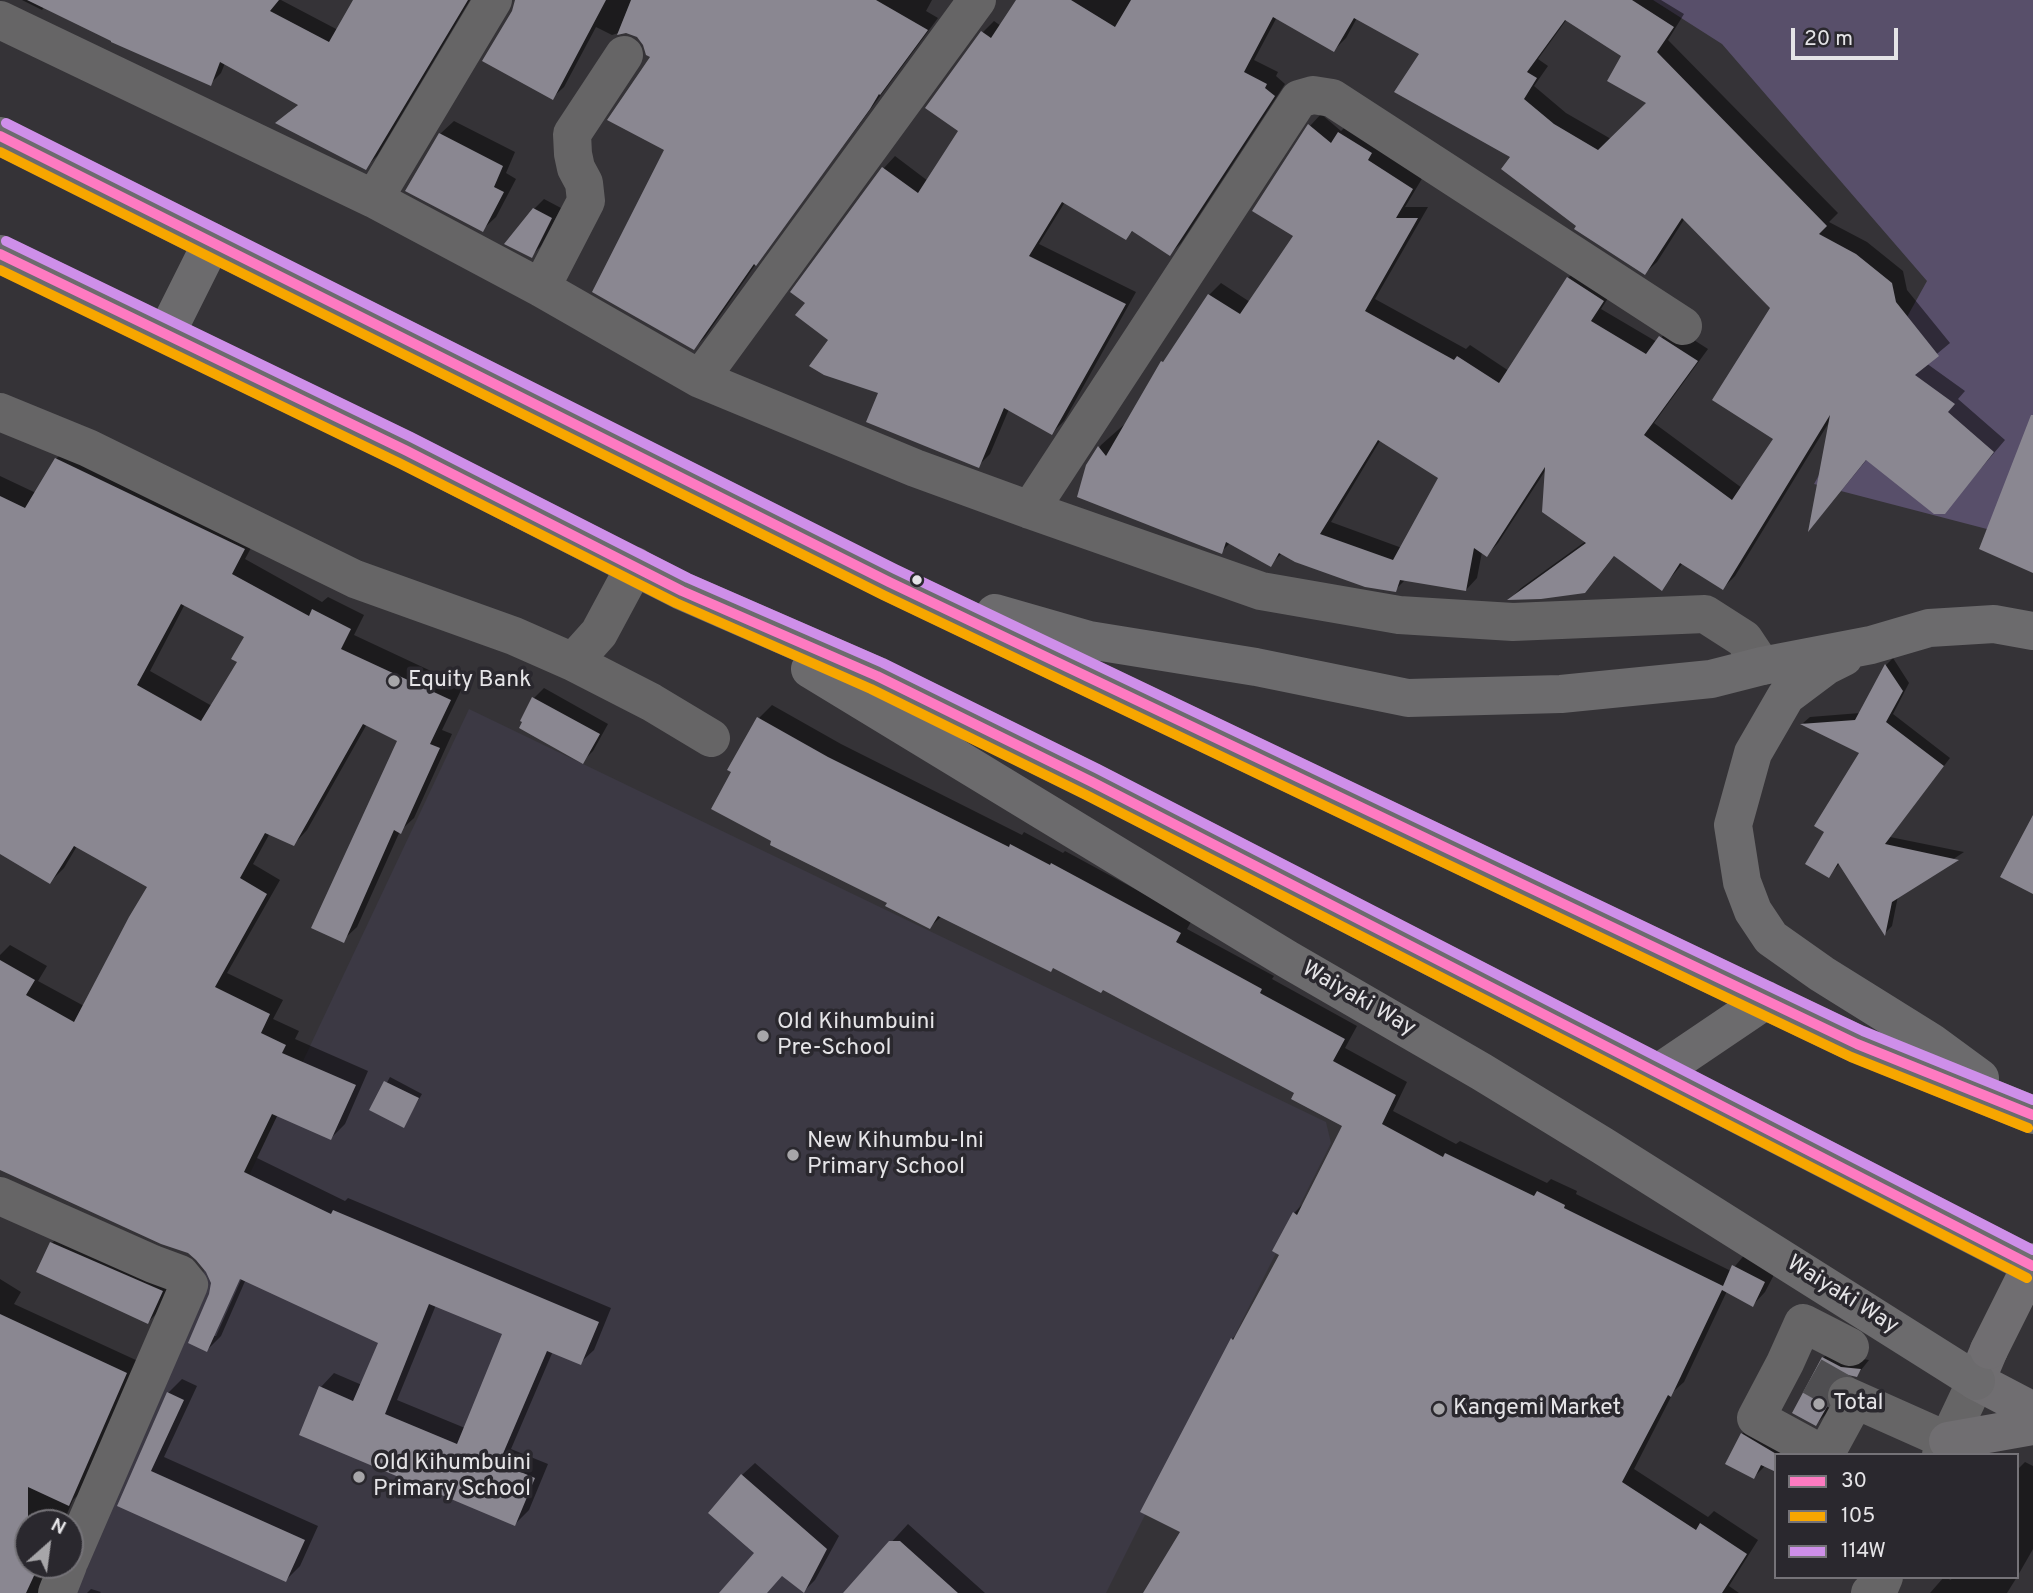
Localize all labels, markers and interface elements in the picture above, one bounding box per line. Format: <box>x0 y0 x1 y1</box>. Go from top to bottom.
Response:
scale bar <box>1795 14 1902 58</box>
text: 20 m <box>1804 26 1853 53</box>
unlabelled marker <box>910 573 924 587</box>
place label: Equity Bank <box>408 667 531 695</box>
marker: Equity Bank <box>386 673 402 689</box>
street label: Waiyaki Way <box>1296 956 1420 1044</box>
place label: Old Kihumbuini Pre-School <box>777 1009 935 1063</box>
marker: Old Kihumbuini Pre-School <box>755 1028 771 1044</box>
place label: New Kihumbu-Ini Primary School <box>807 1128 984 1182</box>
marker: New Kihumbu-Ini Primary School <box>785 1147 801 1163</box>
street label: Waiyaki Way <box>1781 1251 1903 1341</box>
place label: Total <box>1833 1390 1884 1418</box>
place label: Kangemi Market <box>1453 1395 1621 1423</box>
marker: Total <box>1811 1396 1827 1412</box>
marker: Kangemi Market <box>1431 1401 1447 1417</box>
place label: Old Kihumbuini Primary School <box>373 1450 531 1504</box>
legend <box>1774 1453 2019 1579</box>
text: 30 <box>1841 1468 1867 1495</box>
marker: Old Kihumbuini Primary School <box>351 1469 367 1485</box>
text: 105 <box>1841 1503 1875 1530</box>
north arrow <box>14 1509 84 1579</box>
text: N <box>46 1513 70 1541</box>
text: 114W <box>1841 1538 1886 1565</box>

